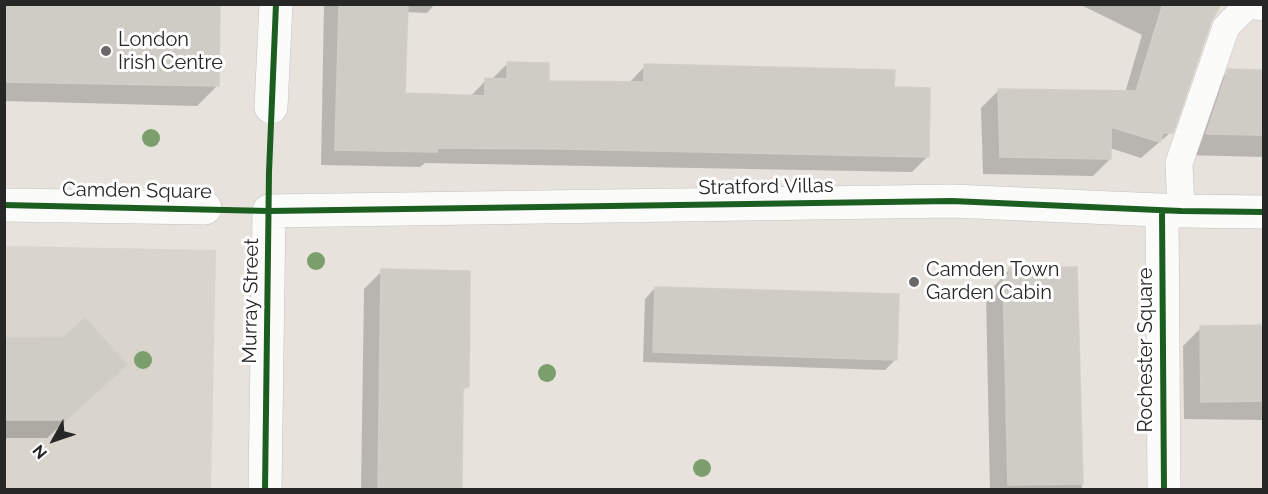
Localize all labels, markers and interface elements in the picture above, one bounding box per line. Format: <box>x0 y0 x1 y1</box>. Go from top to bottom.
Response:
place label: London Irish Centre <box>118 28 223 75</box>
marker: London Irish Centre <box>99 44 113 58</box>
street label: Stratford Villas <box>698 174 834 200</box>
street label: Camden Square <box>62 178 212 204</box>
street label: Murray Street <box>238 238 264 364</box>
place label: Camden Town Garden Cabin <box>926 258 1059 305</box>
street label: Rochester Square <box>1134 268 1158 432</box>
marker: Camden Town Garden Cabin <box>907 275 921 289</box>
north arrow <box>24 410 84 470</box>
text: N <box>29 441 51 463</box>

